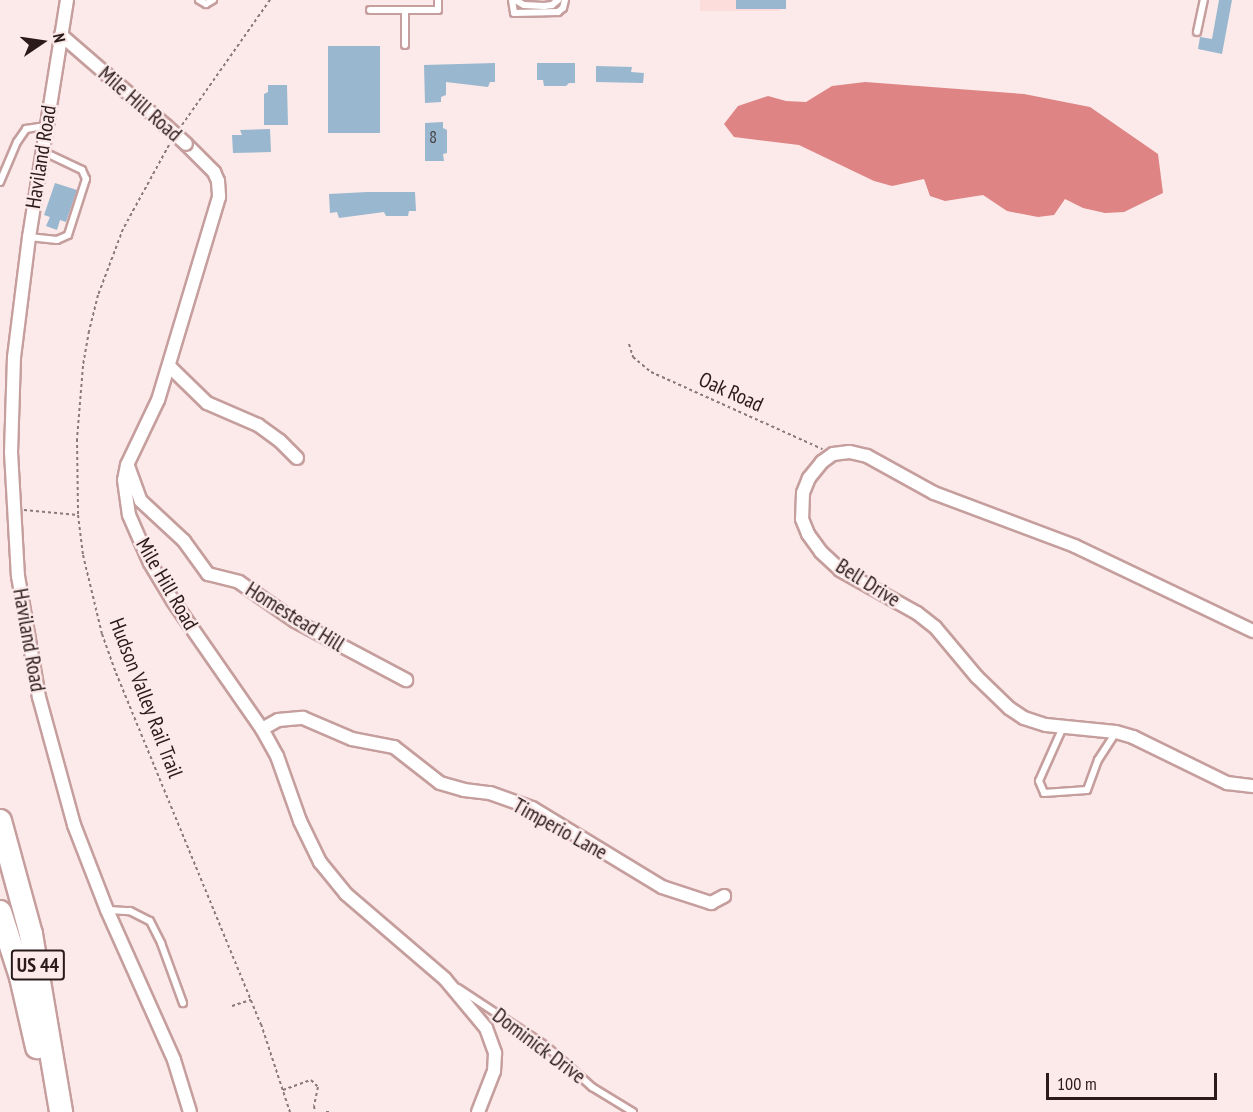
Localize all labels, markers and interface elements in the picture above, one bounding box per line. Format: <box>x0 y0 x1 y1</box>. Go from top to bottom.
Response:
north arrow <box>12 12 72 72</box>
text: N <box>49 31 70 44</box>
street label: Mile Hill Road <box>93 61 187 147</box>
street label: Haviland Road <box>20 104 62 210</box>
house number: 8 <box>429 126 437 148</box>
street label: Oak Road <box>695 367 767 417</box>
street label: Mile Hill Road <box>131 534 203 634</box>
street label: Bell Drive <box>831 554 905 612</box>
street label: Homestead Hill <box>241 577 349 657</box>
street label: Haviland Road <box>8 586 50 694</box>
street label: Hudson Valley Rail Trail <box>104 614 188 782</box>
street label: Timperio Lane <box>508 793 612 865</box>
road number: US 44 <box>9 948 66 982</box>
street label: Dominick Drive <box>487 1003 591 1089</box>
scale bar <box>1049 1061 1220 1099</box>
text: 100 m <box>1057 1072 1097 1095</box>

